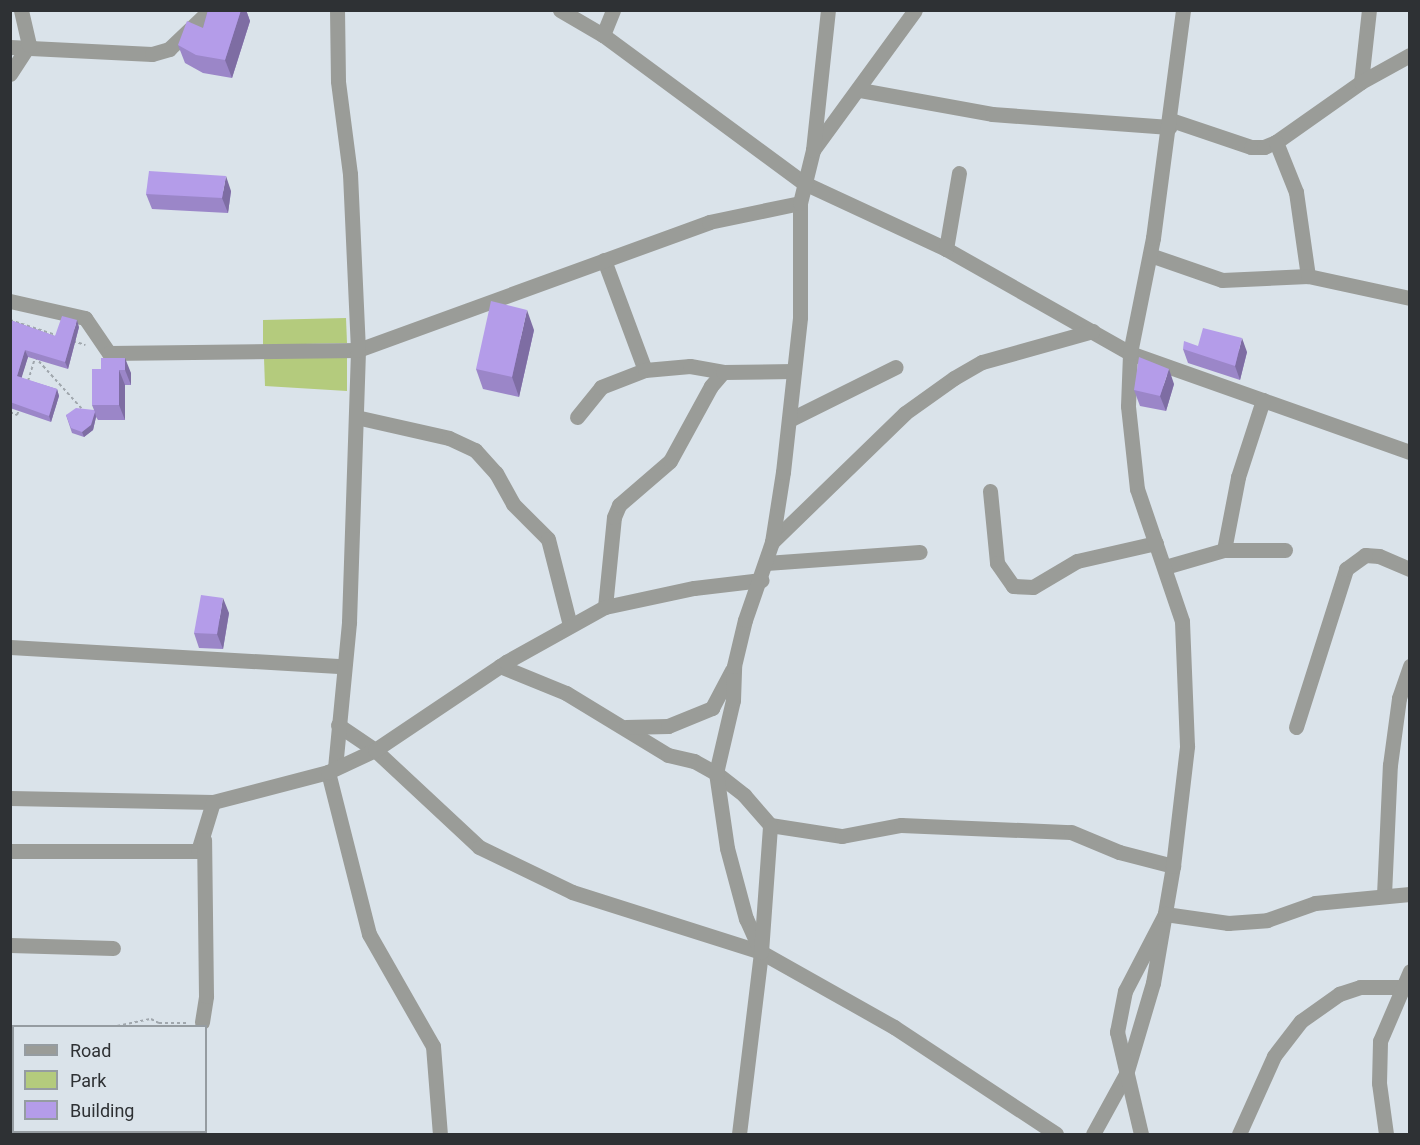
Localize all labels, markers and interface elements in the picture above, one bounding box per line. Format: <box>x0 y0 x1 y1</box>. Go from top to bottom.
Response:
legend <box>12 1025 207 1133</box>
text: Road <box>70 1040 111 1061</box>
text: Park <box>70 1070 106 1091</box>
text: Building <box>70 1100 134 1121</box>

